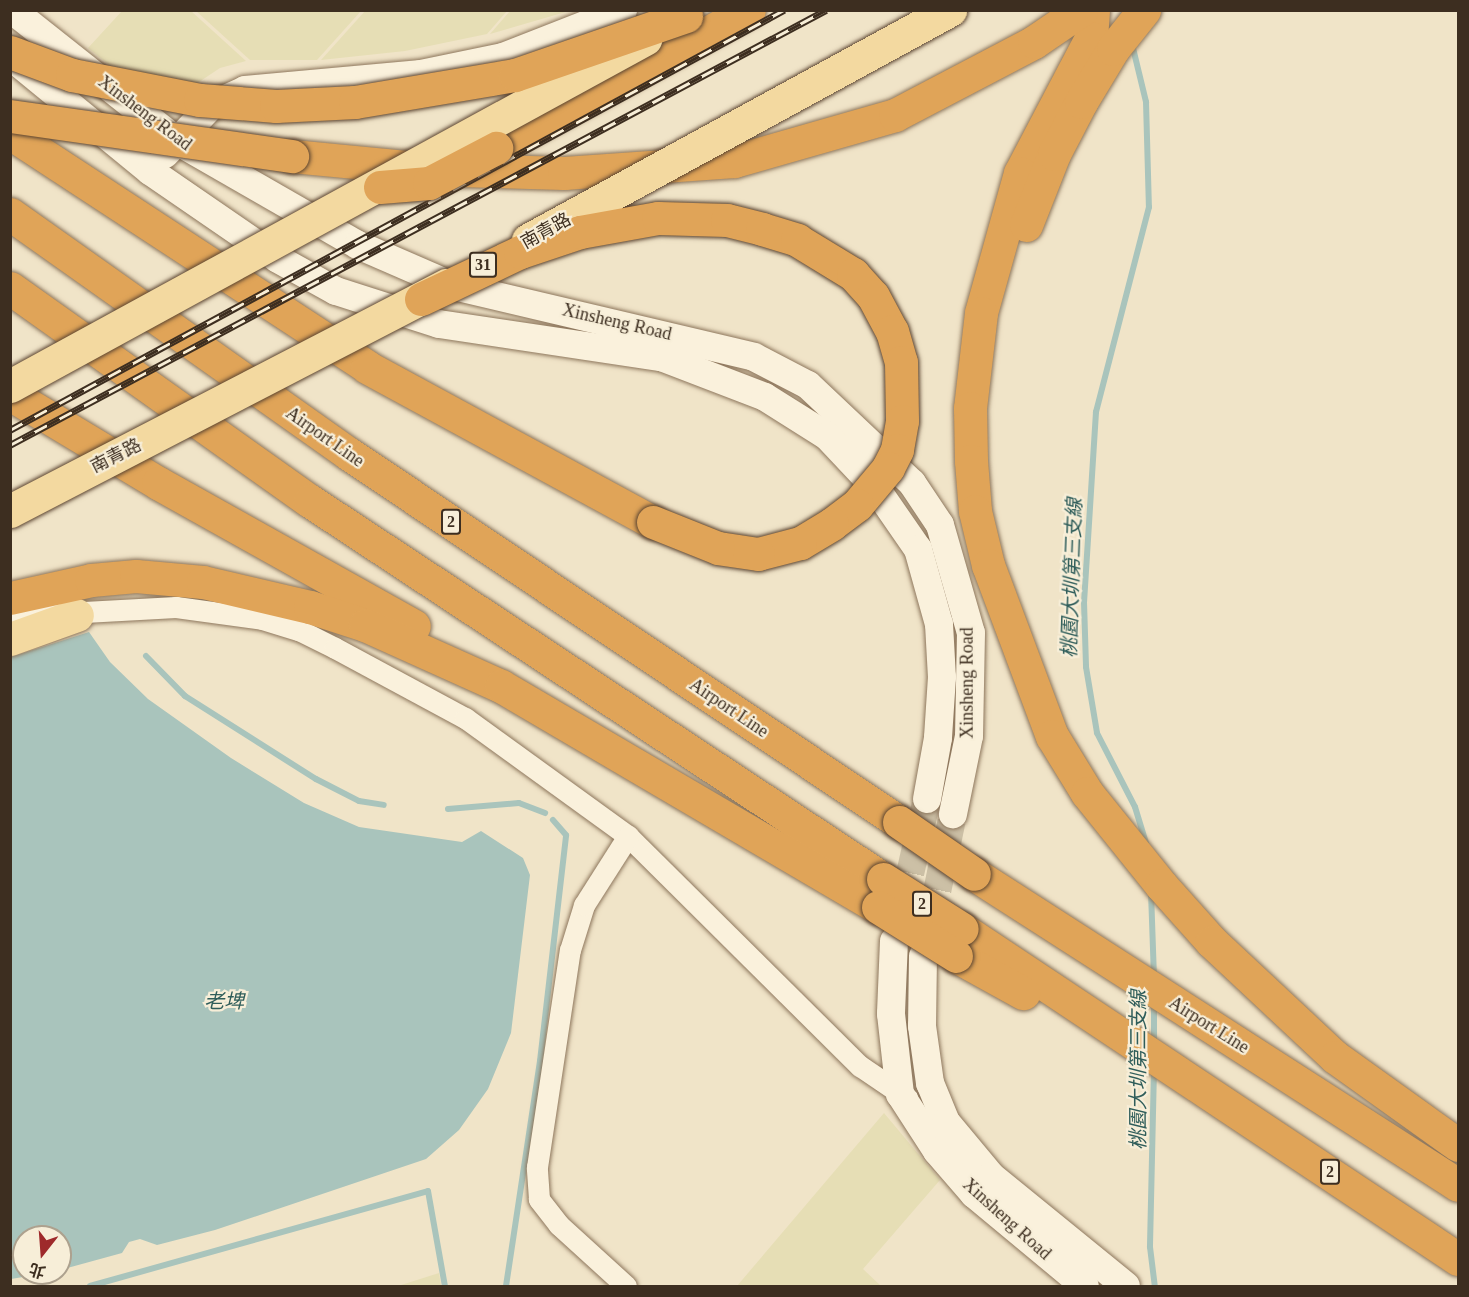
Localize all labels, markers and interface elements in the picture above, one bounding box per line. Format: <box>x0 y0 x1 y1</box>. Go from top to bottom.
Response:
street label: Xinsheng Road <box>94 71 196 155</box>
street label: 南青路 <box>517 208 575 254</box>
road number: 31 <box>468 252 498 278</box>
street label: Xinsheng Road <box>560 299 674 345</box>
street label: Airport Line <box>282 402 368 472</box>
street label: 南青路 <box>87 434 145 478</box>
water label: 桃園大圳第三支線 <box>1057 498 1087 658</box>
road number: 2 <box>440 509 462 535</box>
street label: Xinsheng Road <box>956 627 978 739</box>
street label: Airport Line <box>685 674 773 742</box>
road number: 2 <box>912 891 932 917</box>
water label: 老埤 <box>204 989 244 1013</box>
water label: 桃園大圳第三支線 <box>1126 990 1150 1150</box>
street label: Airport Line <box>1165 992 1253 1058</box>
road number: 2 <box>1320 1159 1340 1185</box>
street label: Xinsheng Road <box>958 1174 1056 1264</box>
north arrow <box>12 1225 72 1285</box>
text: 北 <box>27 1260 47 1281</box>

